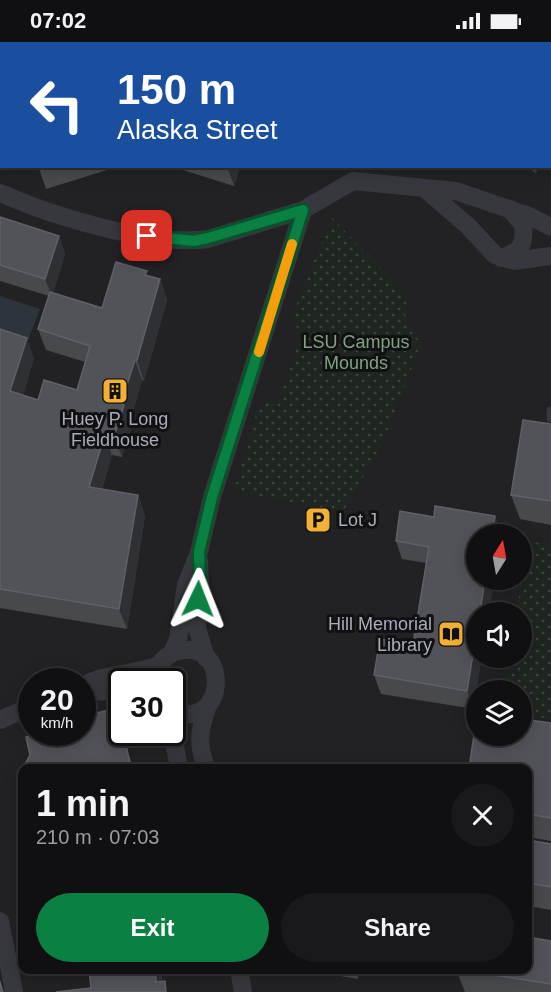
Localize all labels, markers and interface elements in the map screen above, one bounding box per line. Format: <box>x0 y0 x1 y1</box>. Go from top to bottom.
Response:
text: 07:02 <box>30 8 86 33</box>
icon: left <box>18 66 96 144</box>
text: 150 m <box>117 66 236 113</box>
text: Alaska Street <box>117 115 278 145</box>
pin <box>121 210 172 261</box>
icon: arrive <box>130 219 163 252</box>
park label: LSU Campus Mounds <box>302 332 410 373</box>
building icon: Huey P. Long Fieldhouse <box>100 376 130 406</box>
place label: Huey P. Long Fieldhouse <box>62 409 168 450</box>
parking icon: Lot J <box>303 505 333 535</box>
place label: Lot J <box>338 510 377 530</box>
north arrow <box>466 524 532 590</box>
map controls <box>466 524 532 746</box>
position arrow <box>166 567 230 631</box>
button: sound <box>466 602 532 668</box>
place label: Hill Memorial Library <box>328 614 432 655</box>
library icon: Hill Memorial Library <box>436 619 466 649</box>
speed limit sign: 30 <box>108 668 186 746</box>
button: layers <box>466 680 532 746</box>
text: 20 <box>40 683 74 716</box>
text: km/h <box>41 714 73 731</box>
text: 1 min <box>36 783 130 824</box>
button: close <box>451 784 514 847</box>
text: 210 m · 07:03 <box>36 826 159 848</box>
button: Exit <box>36 893 269 962</box>
button: Share <box>281 893 514 962</box>

